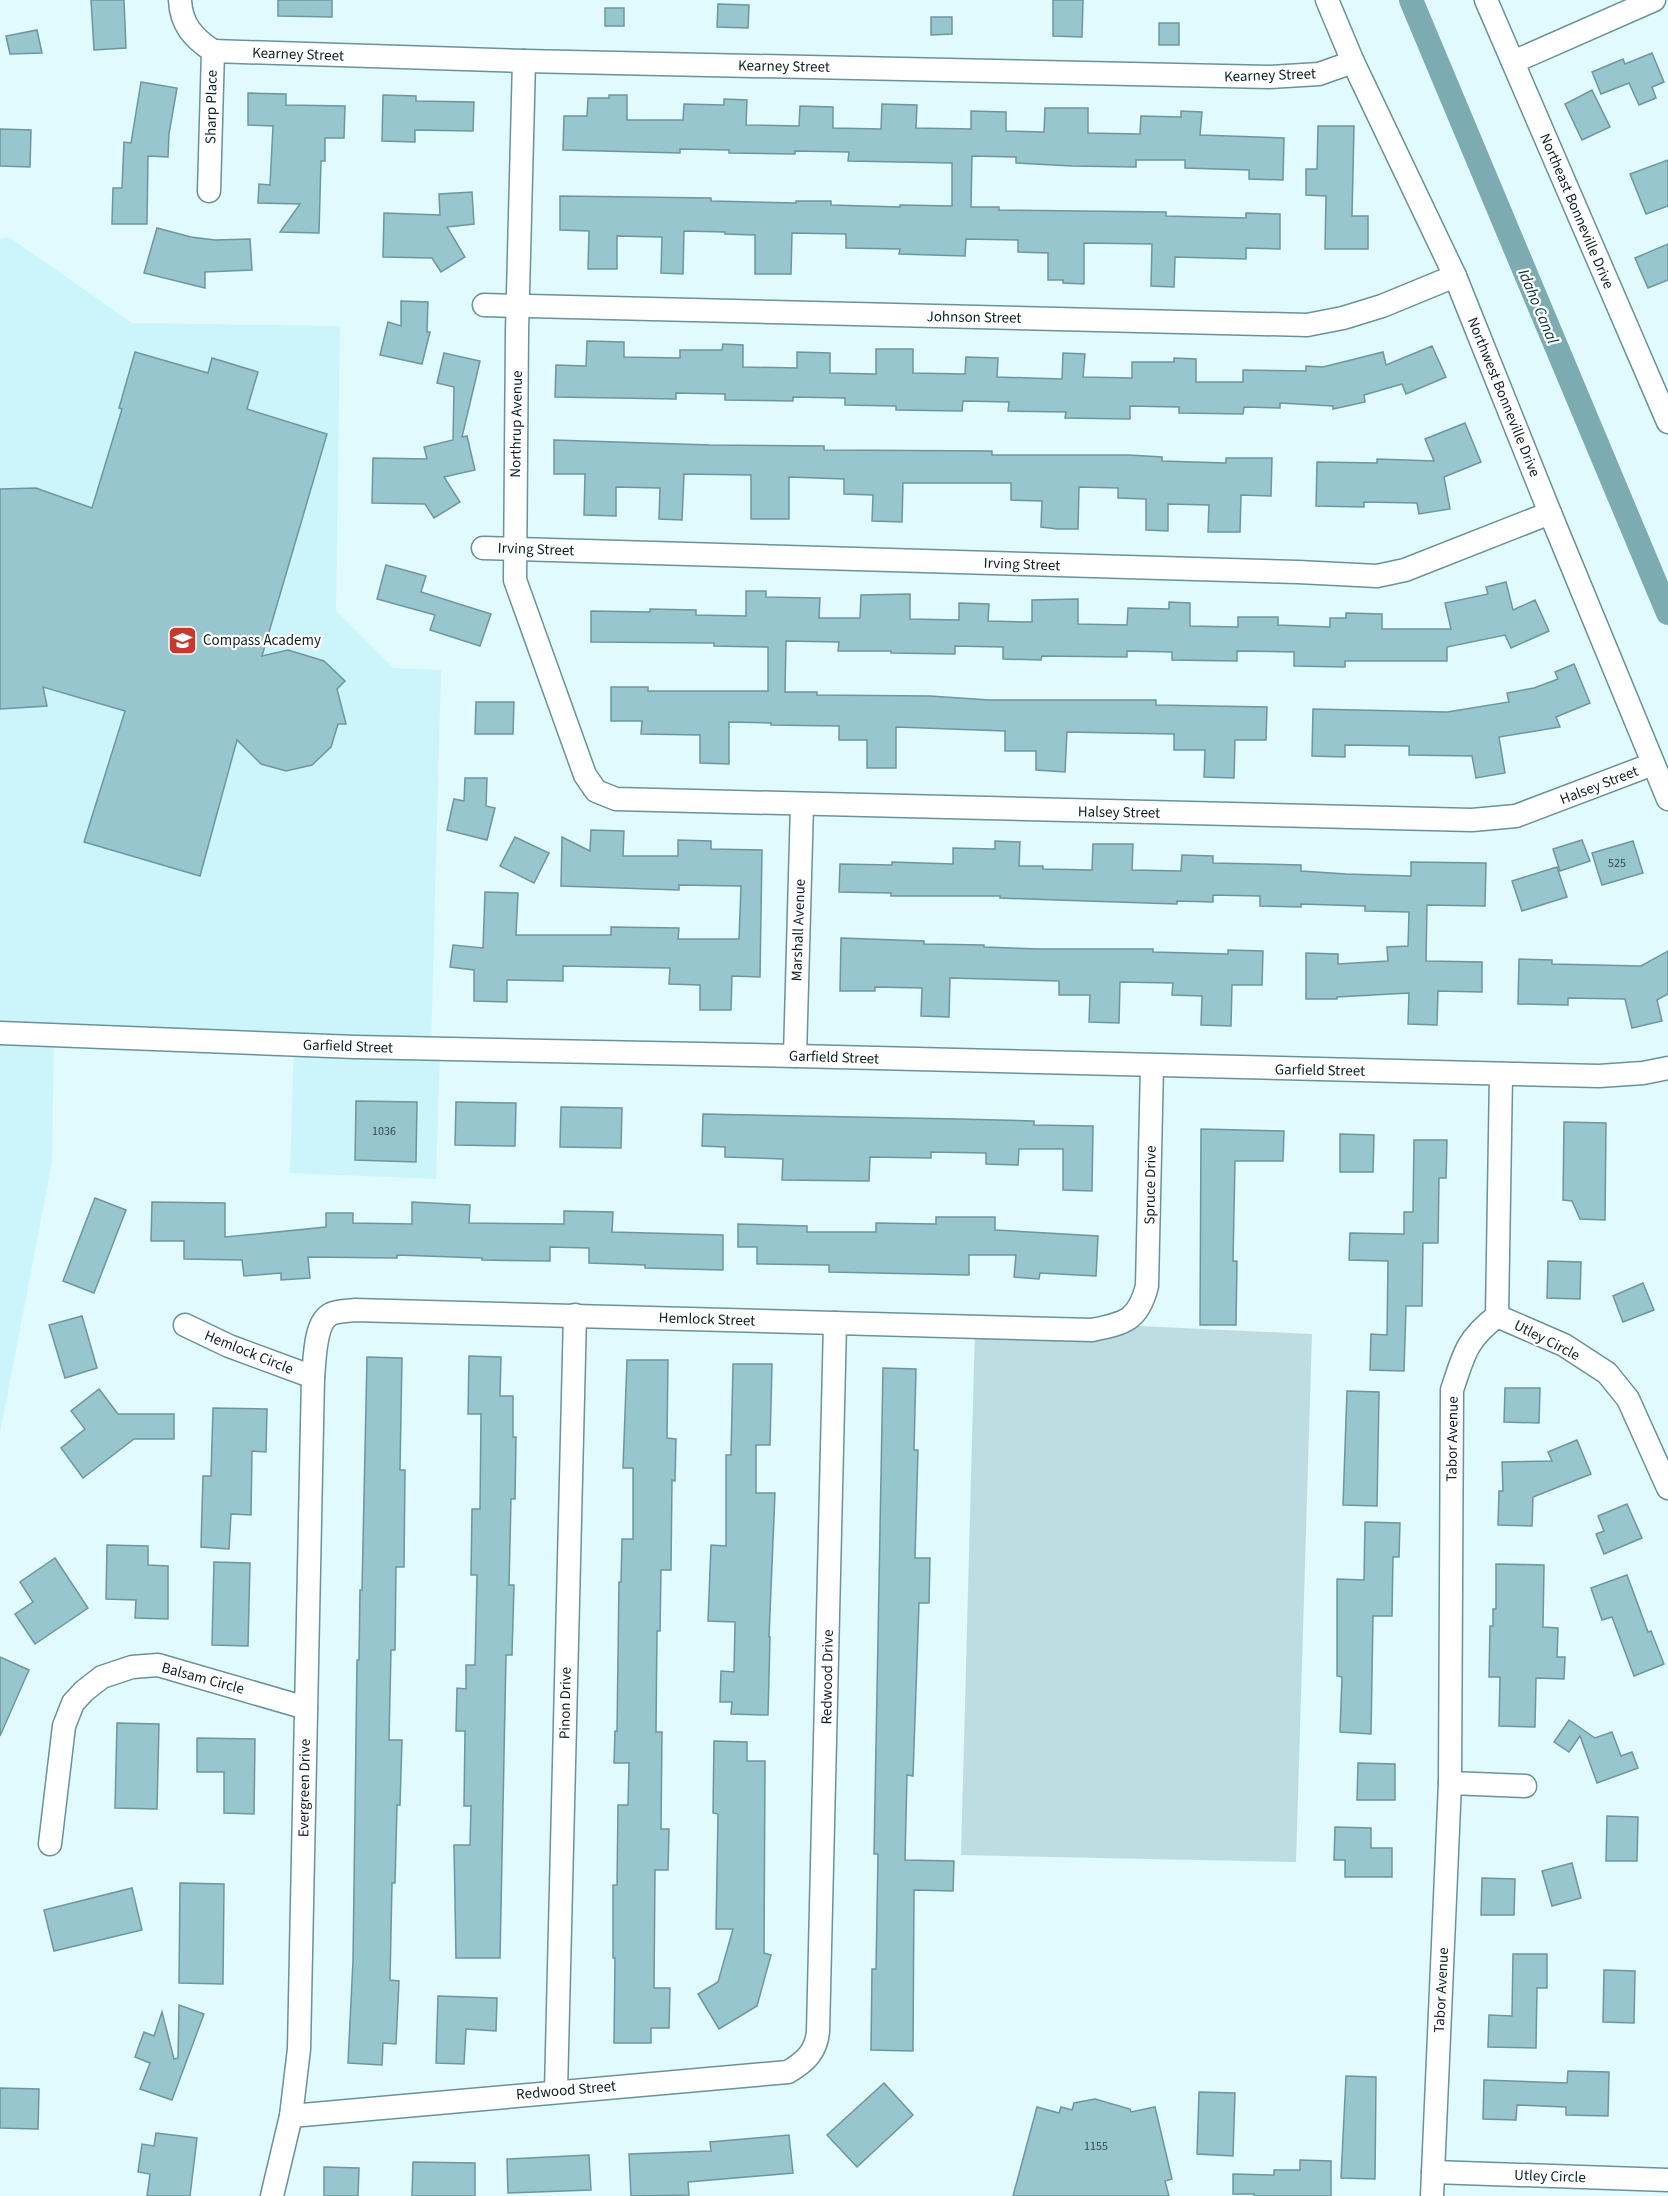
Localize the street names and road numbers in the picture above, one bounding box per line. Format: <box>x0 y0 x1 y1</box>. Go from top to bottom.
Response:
street label: Kearney Street <box>252 42 344 67</box>
street label: Kearney Street <box>738 55 830 78</box>
street label: Kearney Street <box>1224 63 1316 88</box>
street label: Sharp Place <box>200 70 223 144</box>
street label: Northeast Bonneville Drive <box>1534 130 1619 292</box>
street label: Johnson Street <box>926 306 1022 329</box>
street label: Northwest Bonneville Drive <box>1462 314 1545 480</box>
street label: Northrup Avenue <box>505 370 528 478</box>
street label: Irving Street <box>497 538 575 561</box>
street label: Irving Street <box>983 553 1061 576</box>
street label: Halsey Street <box>1557 761 1641 810</box>
street label: Halsey Street <box>1078 801 1160 824</box>
street label: Marshall Avenue <box>786 878 811 982</box>
street label: Garfield Street <box>303 1034 393 1059</box>
street label: Garfield Street <box>789 1045 879 1070</box>
street label: Garfield Street <box>1275 1059 1365 1082</box>
street label: Spruce Drive <box>1139 1145 1162 1225</box>
street label: Hemlock Street <box>658 1307 756 1332</box>
street label: Utley Circle <box>1510 1315 1583 1366</box>
street label: Hemlock Circle <box>201 1325 296 1380</box>
street label: Tabor Avenue <box>1441 1396 1464 1482</box>
street label: Redwood Drive <box>816 1629 839 1725</box>
street label: Balsam Circle <box>159 1657 247 1700</box>
street label: Pinon Drive <box>554 1667 577 1739</box>
street label: Evergreen Drive <box>293 1739 316 1837</box>
street label: Tabor Avenue <box>1429 1947 1454 2033</box>
street label: Redwood Street <box>515 2076 617 2105</box>
street label: Utley Circle <box>1514 2165 1586 2188</box>

